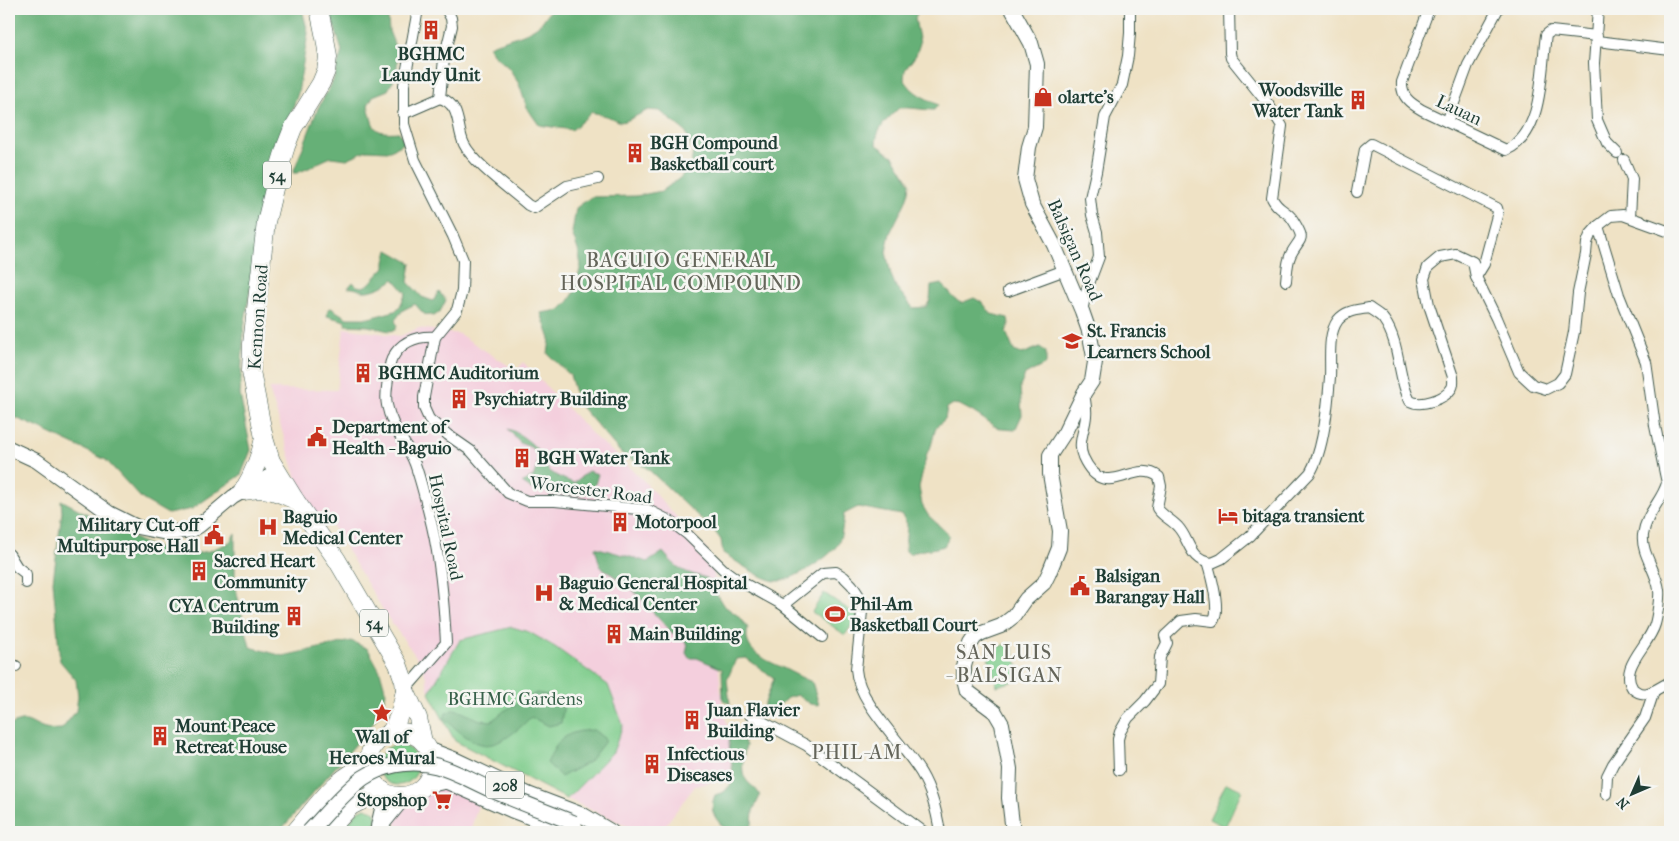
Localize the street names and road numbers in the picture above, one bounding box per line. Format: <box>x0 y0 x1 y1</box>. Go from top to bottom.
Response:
street label: Lauan <box>1433 91 1486 130</box>
road number: 54 <box>263 162 291 188</box>
street label: Balsigan Road <box>1043 196 1106 305</box>
street label: Kennon Road <box>244 263 273 371</box>
street label: Hospital Road <box>424 472 467 582</box>
street label: Worcester Road <box>527 472 654 508</box>
road number: 54 <box>360 610 388 636</box>
road number: 208 <box>486 772 524 798</box>

